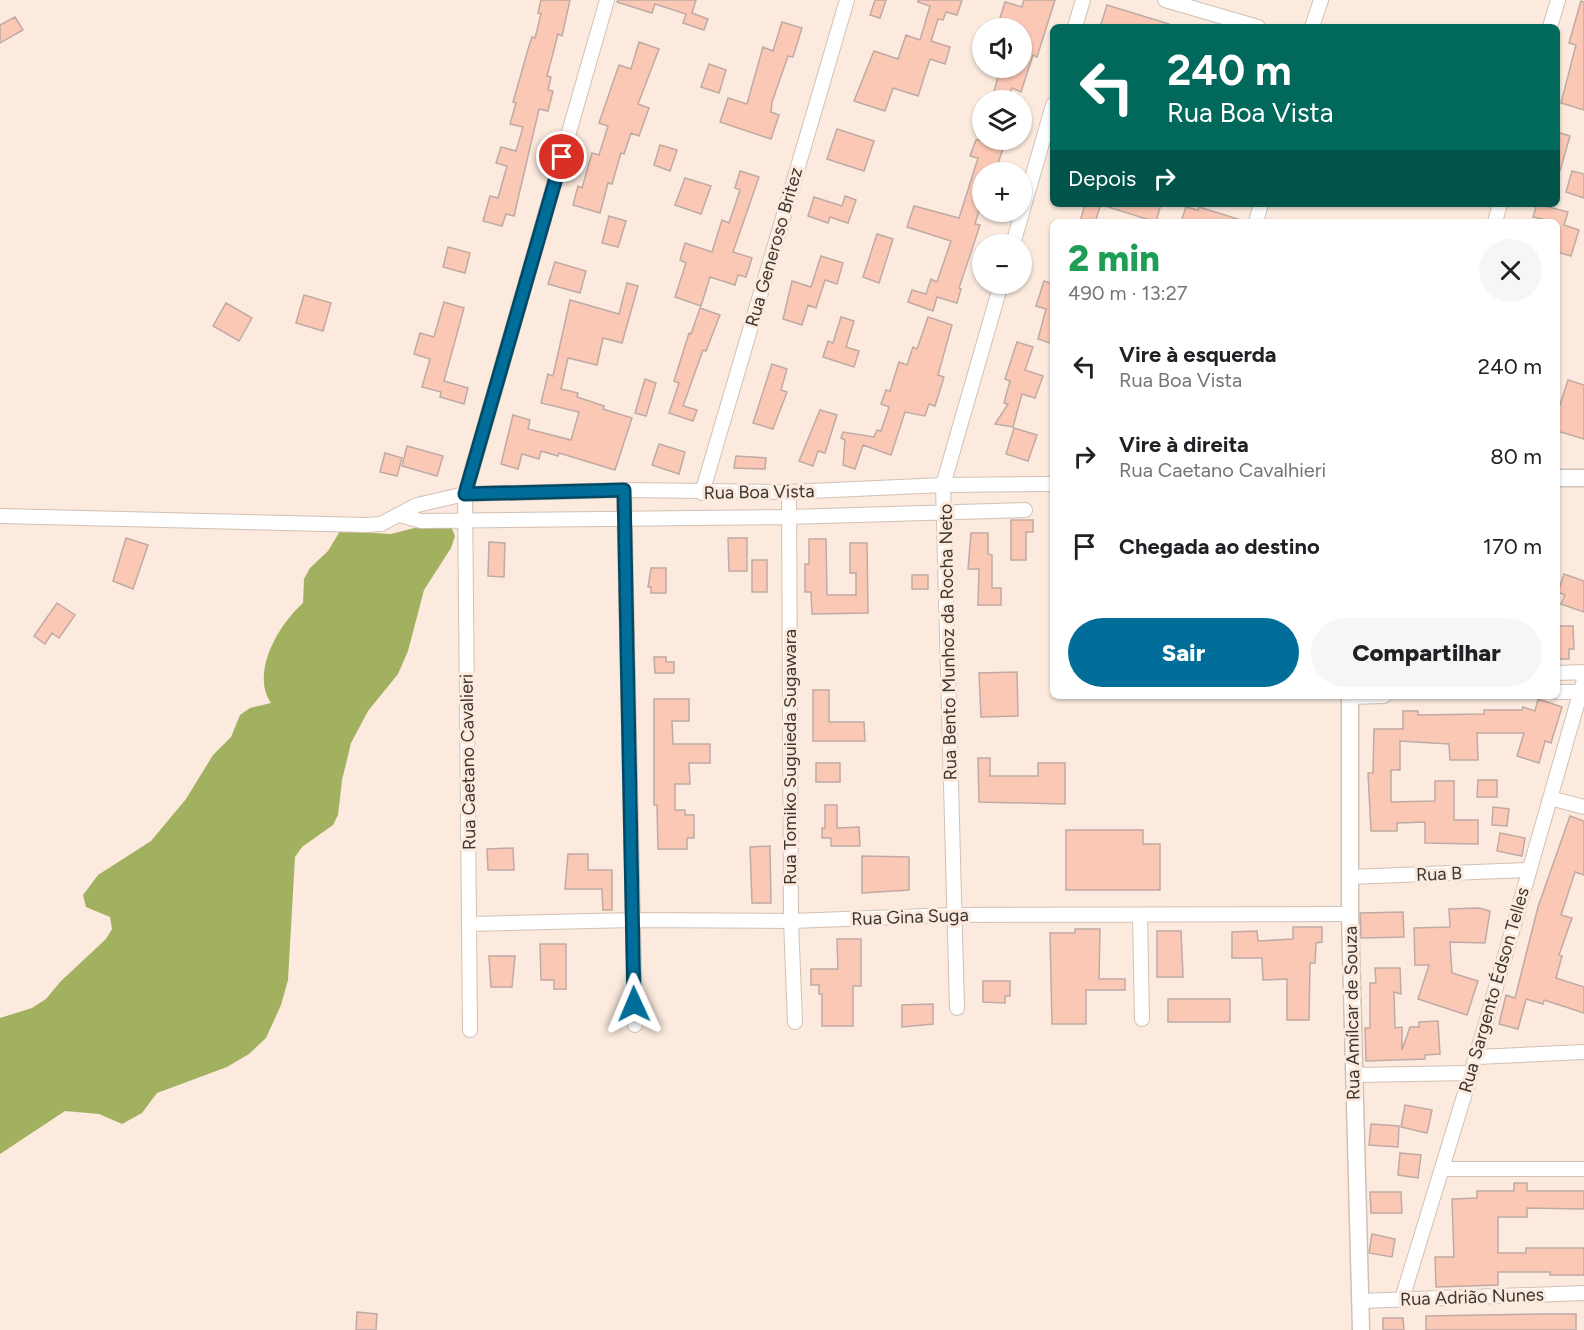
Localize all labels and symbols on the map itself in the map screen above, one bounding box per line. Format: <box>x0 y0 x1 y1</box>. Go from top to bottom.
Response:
pin <box>536 131 587 182</box>
street label: Rua Generoso Britez <box>741 165 807 329</box>
street label: Rua Boa Vista <box>703 480 815 504</box>
street label: Rua Bento Munhoz da Rocha Neto <box>935 503 961 781</box>
street label: Rua Tomiko Suguieda Sugawara <box>779 629 801 885</box>
street label: Rua Caetano Cavalieri <box>455 674 481 850</box>
street label: Rua B <box>1416 862 1462 886</box>
street label: Rua Sargento Édson Telles <box>1454 885 1534 1095</box>
street label: Rua Gina Suga <box>851 904 969 930</box>
street label: Rua Amílcar de Souza <box>1339 926 1365 1100</box>
position arrow <box>602 972 666 1036</box>
street label: Rua Adrião Nunes <box>1400 1283 1544 1311</box>

